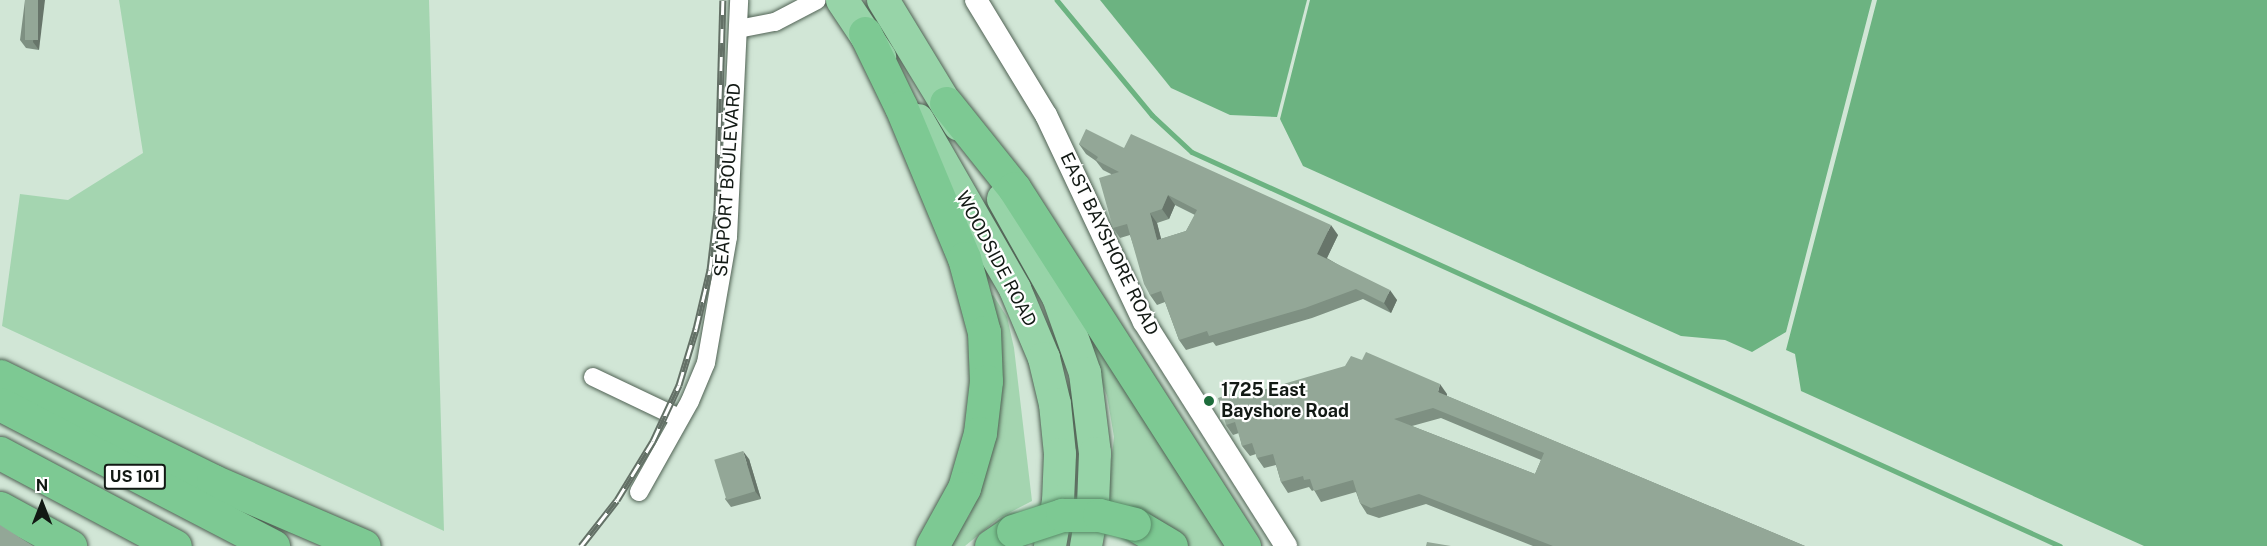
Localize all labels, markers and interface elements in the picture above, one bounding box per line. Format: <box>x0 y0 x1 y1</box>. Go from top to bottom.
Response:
street label: SEAPORT BOULEVARD <box>710 82 746 278</box>
street label: EAST BAYSHORE ROAD <box>1055 149 1163 339</box>
street label: WOODSIDE ROAD <box>951 187 1041 331</box>
place label: 1725 East Bayshore Road <box>1221 380 1349 422</box>
marker: 1725 East Bayshore Road <box>1202 394 1216 408</box>
road number: US 101 <box>104 464 166 490</box>
north arrow <box>12 474 72 534</box>
text: N <box>36 476 48 495</box>

